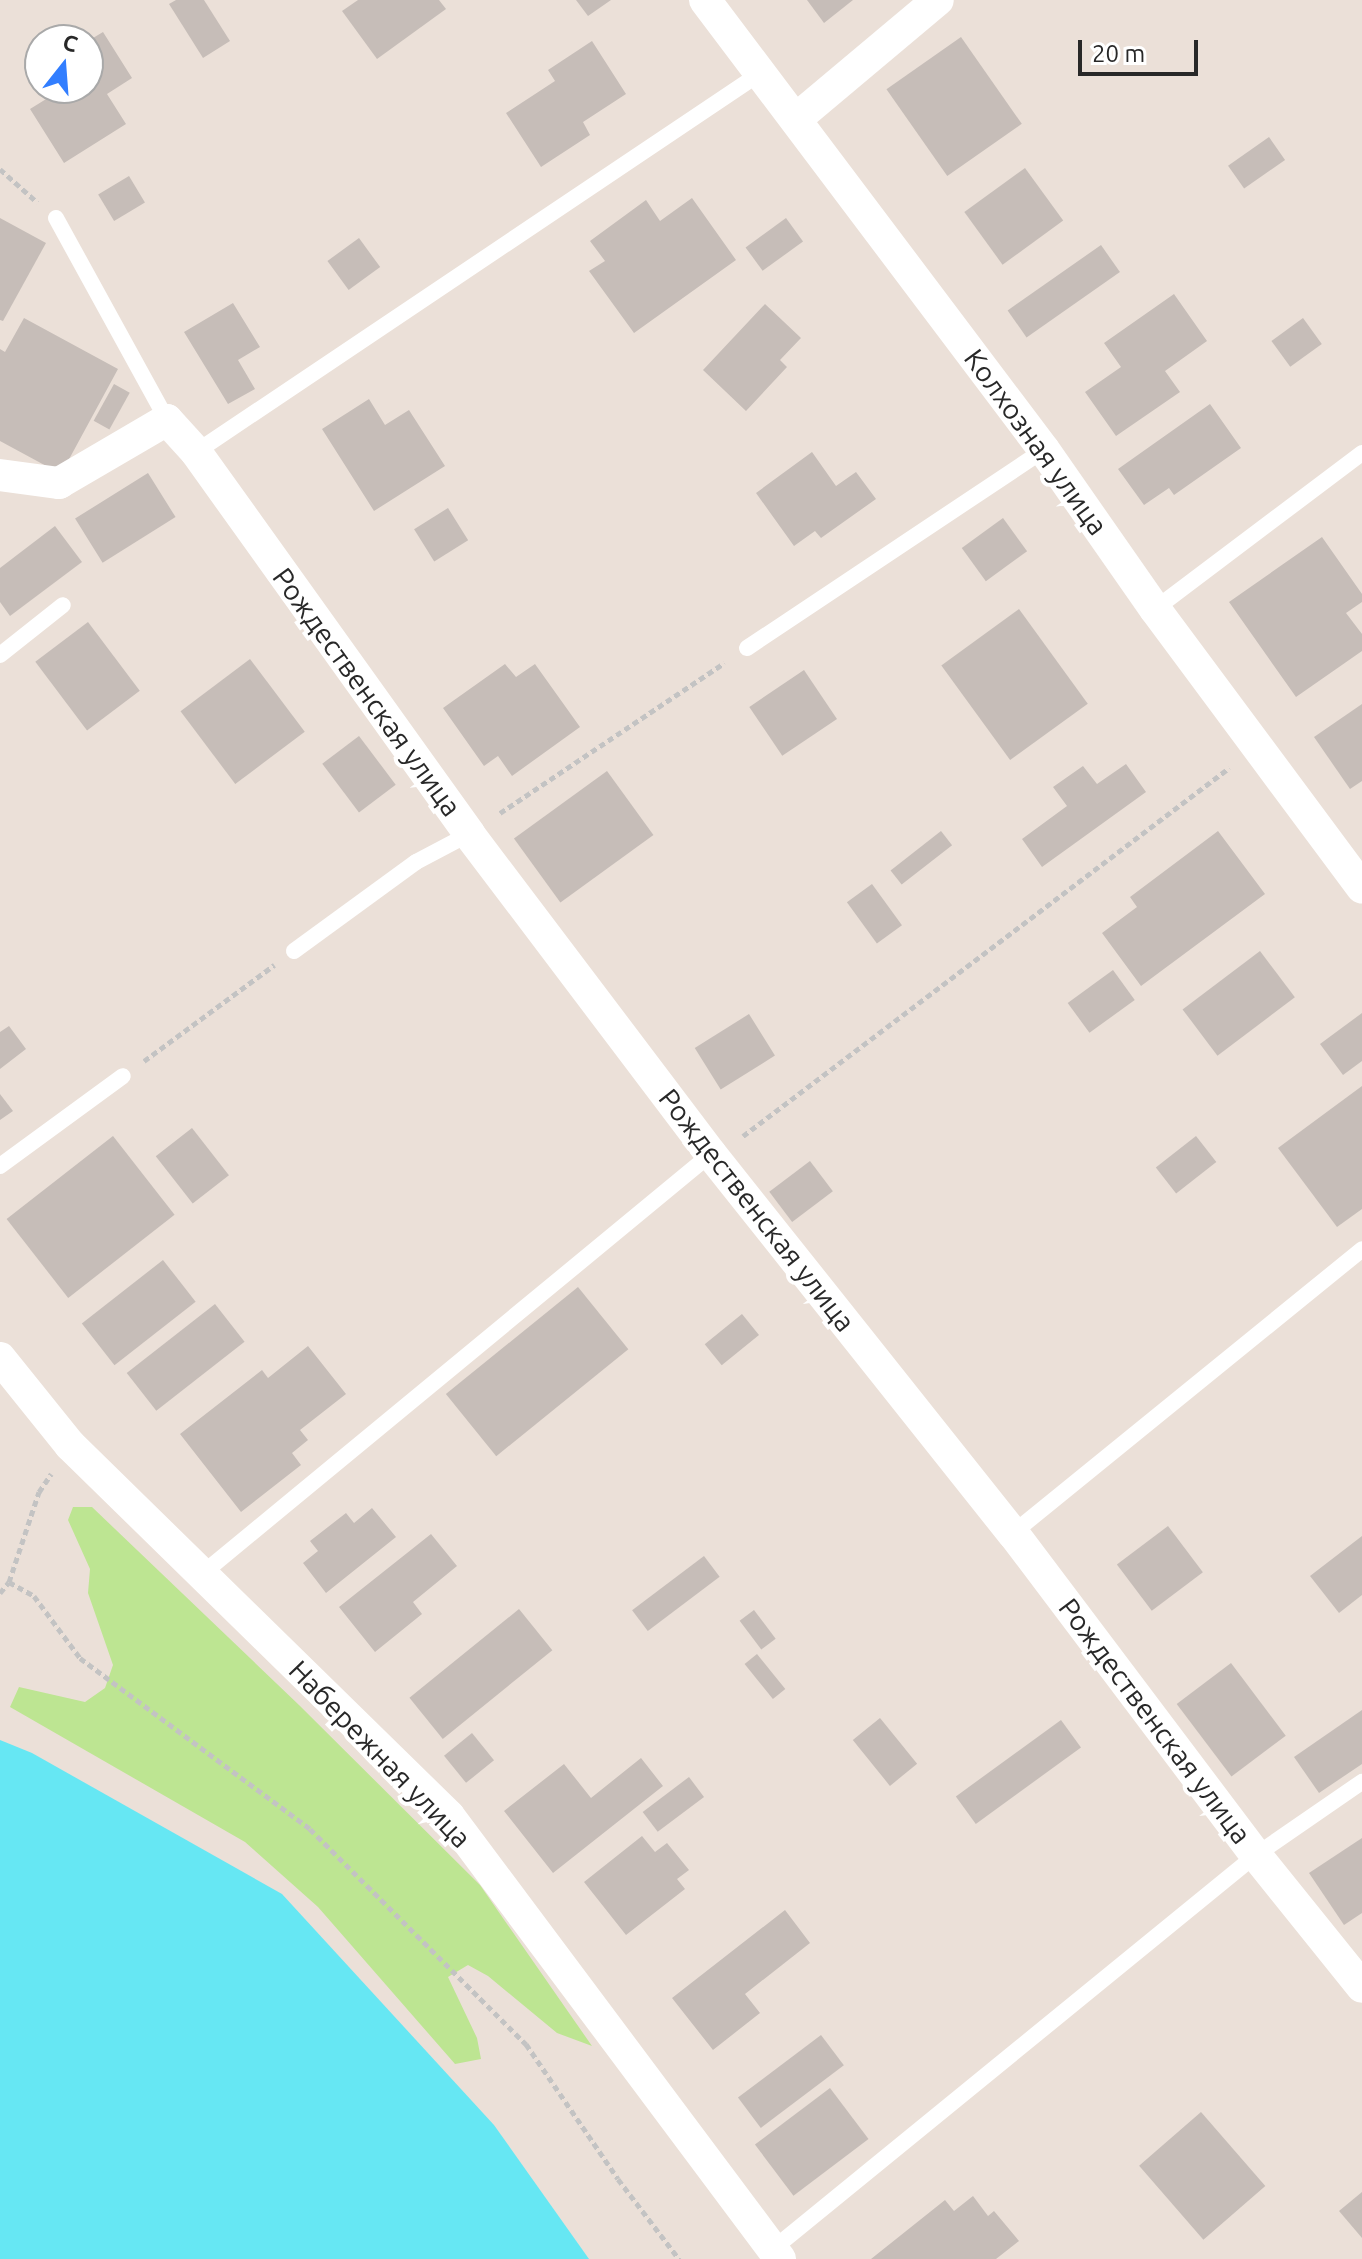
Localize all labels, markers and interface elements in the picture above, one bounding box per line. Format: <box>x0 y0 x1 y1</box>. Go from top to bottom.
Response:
north arrow <box>24 24 104 104</box>
scale bar <box>1082 24 1202 74</box>
text: С <box>60 28 81 56</box>
text: 20 m <box>1092 40 1145 67</box>
street label: Колхозная улица <box>957 342 1115 542</box>
street label: Рождественская улица <box>266 561 468 823</box>
street label: Рождественская улица <box>652 1082 862 1338</box>
street label: Рождественская улица <box>1052 1592 1258 1850</box>
street label: Набережная улица <box>282 1653 478 1855</box>

